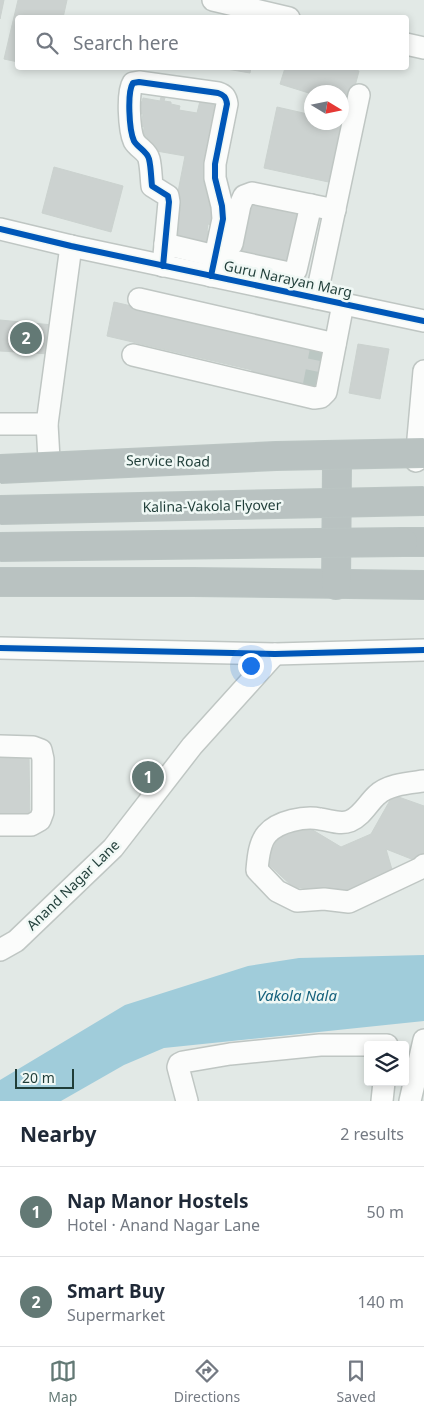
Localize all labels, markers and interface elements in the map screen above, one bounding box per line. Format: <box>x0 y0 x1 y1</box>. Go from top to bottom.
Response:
search box <box>15 15 409 70</box>
icon: search <box>33 29 61 57</box>
text: Search here <box>73 30 179 56</box>
north arrow <box>304 85 349 130</box>
street label: Guru Narayan Marg <box>222 256 354 301</box>
pin: 2 <box>10 319 42 357</box>
street label: Service Road <box>126 450 210 471</box>
street label: Kalina-Vakola Flyover <box>142 495 282 516</box>
your location <box>238 653 264 679</box>
pin: 1 <box>132 758 164 796</box>
street label: Anand Nagar Lane <box>22 835 123 934</box>
water label: Vakola Nala <box>257 985 337 1005</box>
map controls <box>364 1041 409 1086</box>
button: layers <box>364 1041 409 1086</box>
scale bar <box>15 1066 74 1089</box>
text: 20 m <box>22 1068 55 1087</box>
text: Nearby <box>20 1120 96 1148</box>
text: 2 results <box>340 1123 404 1145</box>
text: Nap Manor Hostels <box>67 1188 248 1214</box>
text: 1 <box>31 1201 41 1223</box>
text: 50 m <box>367 1201 404 1223</box>
text: Hotel · Anand Nagar Lane <box>67 1214 260 1236</box>
text: Smart Buy <box>67 1278 165 1304</box>
text: 2 <box>31 1291 41 1313</box>
text: 140 m <box>357 1291 404 1313</box>
text: Supermarket <box>67 1304 165 1326</box>
tab: Map <box>48 1357 77 1406</box>
tab: Directions <box>174 1357 240 1406</box>
tab: Saved <box>337 1357 376 1406</box>

